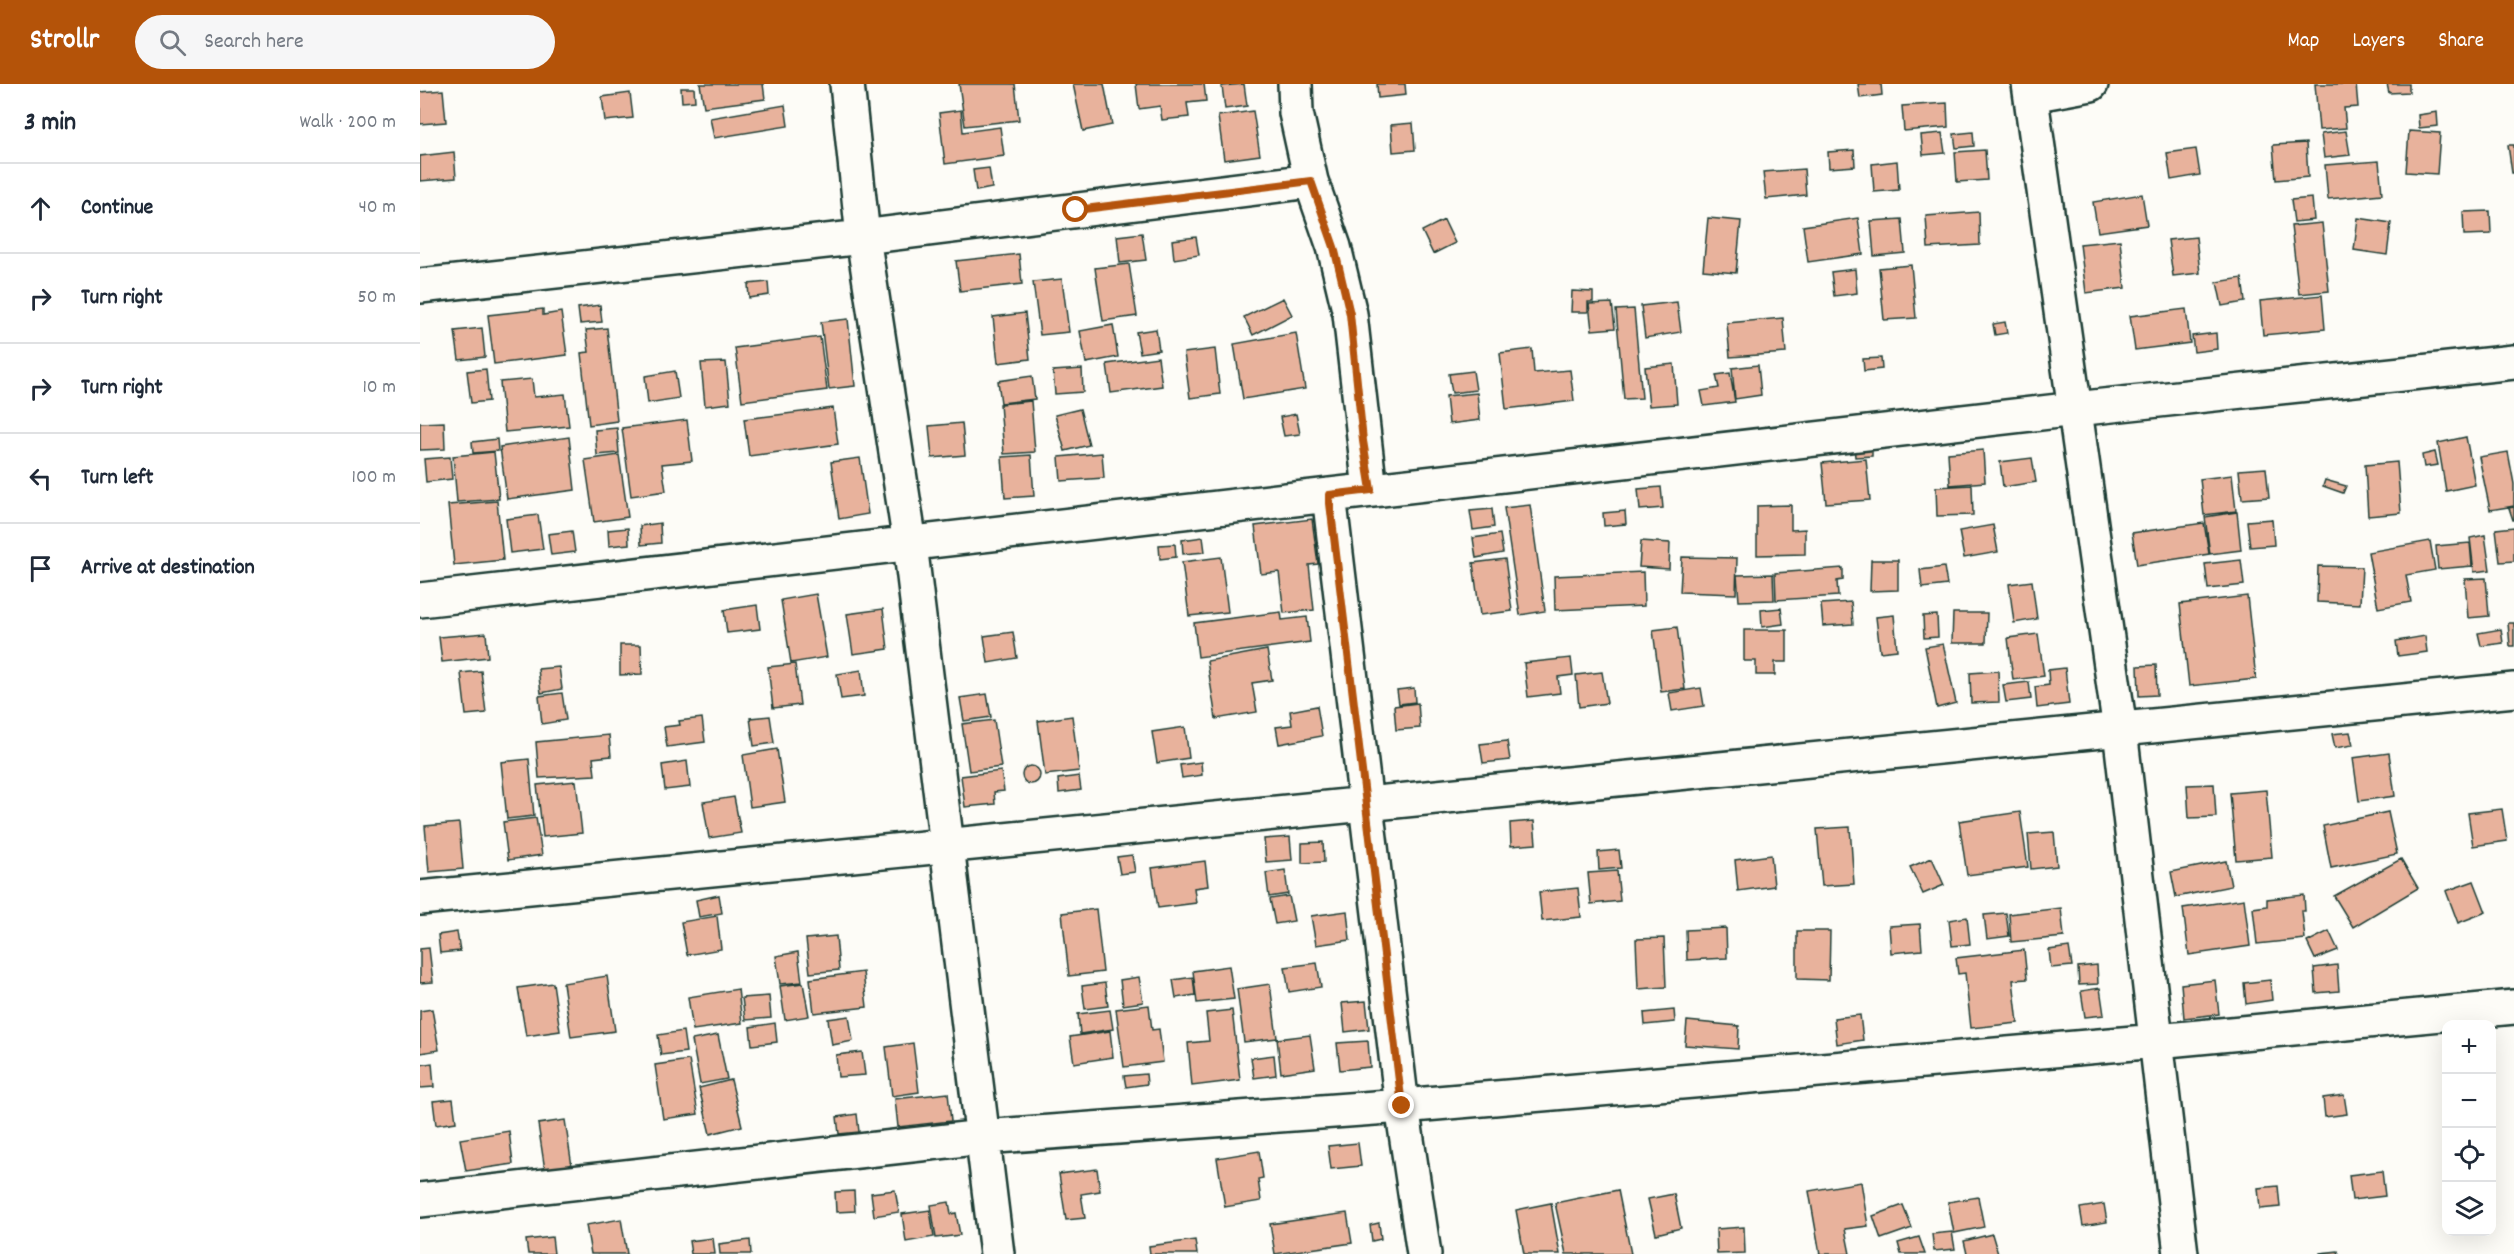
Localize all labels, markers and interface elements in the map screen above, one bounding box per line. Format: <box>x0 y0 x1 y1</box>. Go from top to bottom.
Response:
search box <box>135 15 555 69</box>
text: Strollr <box>30 22 99 62</box>
icon: search <box>156 26 189 59</box>
text: Search here <box>204 27 304 58</box>
text: Map <box>2288 27 2319 57</box>
text: Layers <box>2352 27 2405 57</box>
text: Share <box>2438 27 2484 57</box>
text: 3 min <box>24 105 76 142</box>
text: Walk · 200 m <box>300 109 396 137</box>
icon: ahead <box>24 192 57 225</box>
text: Continue <box>81 193 153 224</box>
text: 40 m <box>358 194 396 222</box>
route start <box>1062 196 1088 222</box>
icon: right <box>24 282 57 315</box>
text: Turn right <box>81 283 163 314</box>
text: 50 m <box>358 284 396 312</box>
icon: right <box>24 372 57 405</box>
text: Turn right <box>81 373 163 404</box>
text: 10 m <box>362 374 396 402</box>
icon: left <box>24 462 57 495</box>
text: Turn left <box>81 463 153 494</box>
text: 100 m <box>352 464 396 492</box>
icon: arrive <box>24 552 57 585</box>
text: Arrive at destination <box>81 553 255 584</box>
map controls <box>2442 1020 2496 1236</box>
button: + <box>2442 1020 2496 1074</box>
button: − <box>2442 1074 2496 1128</box>
route end <box>1388 1092 1414 1118</box>
button: locate <box>2442 1128 2496 1182</box>
button: layers <box>2442 1182 2496 1236</box>

